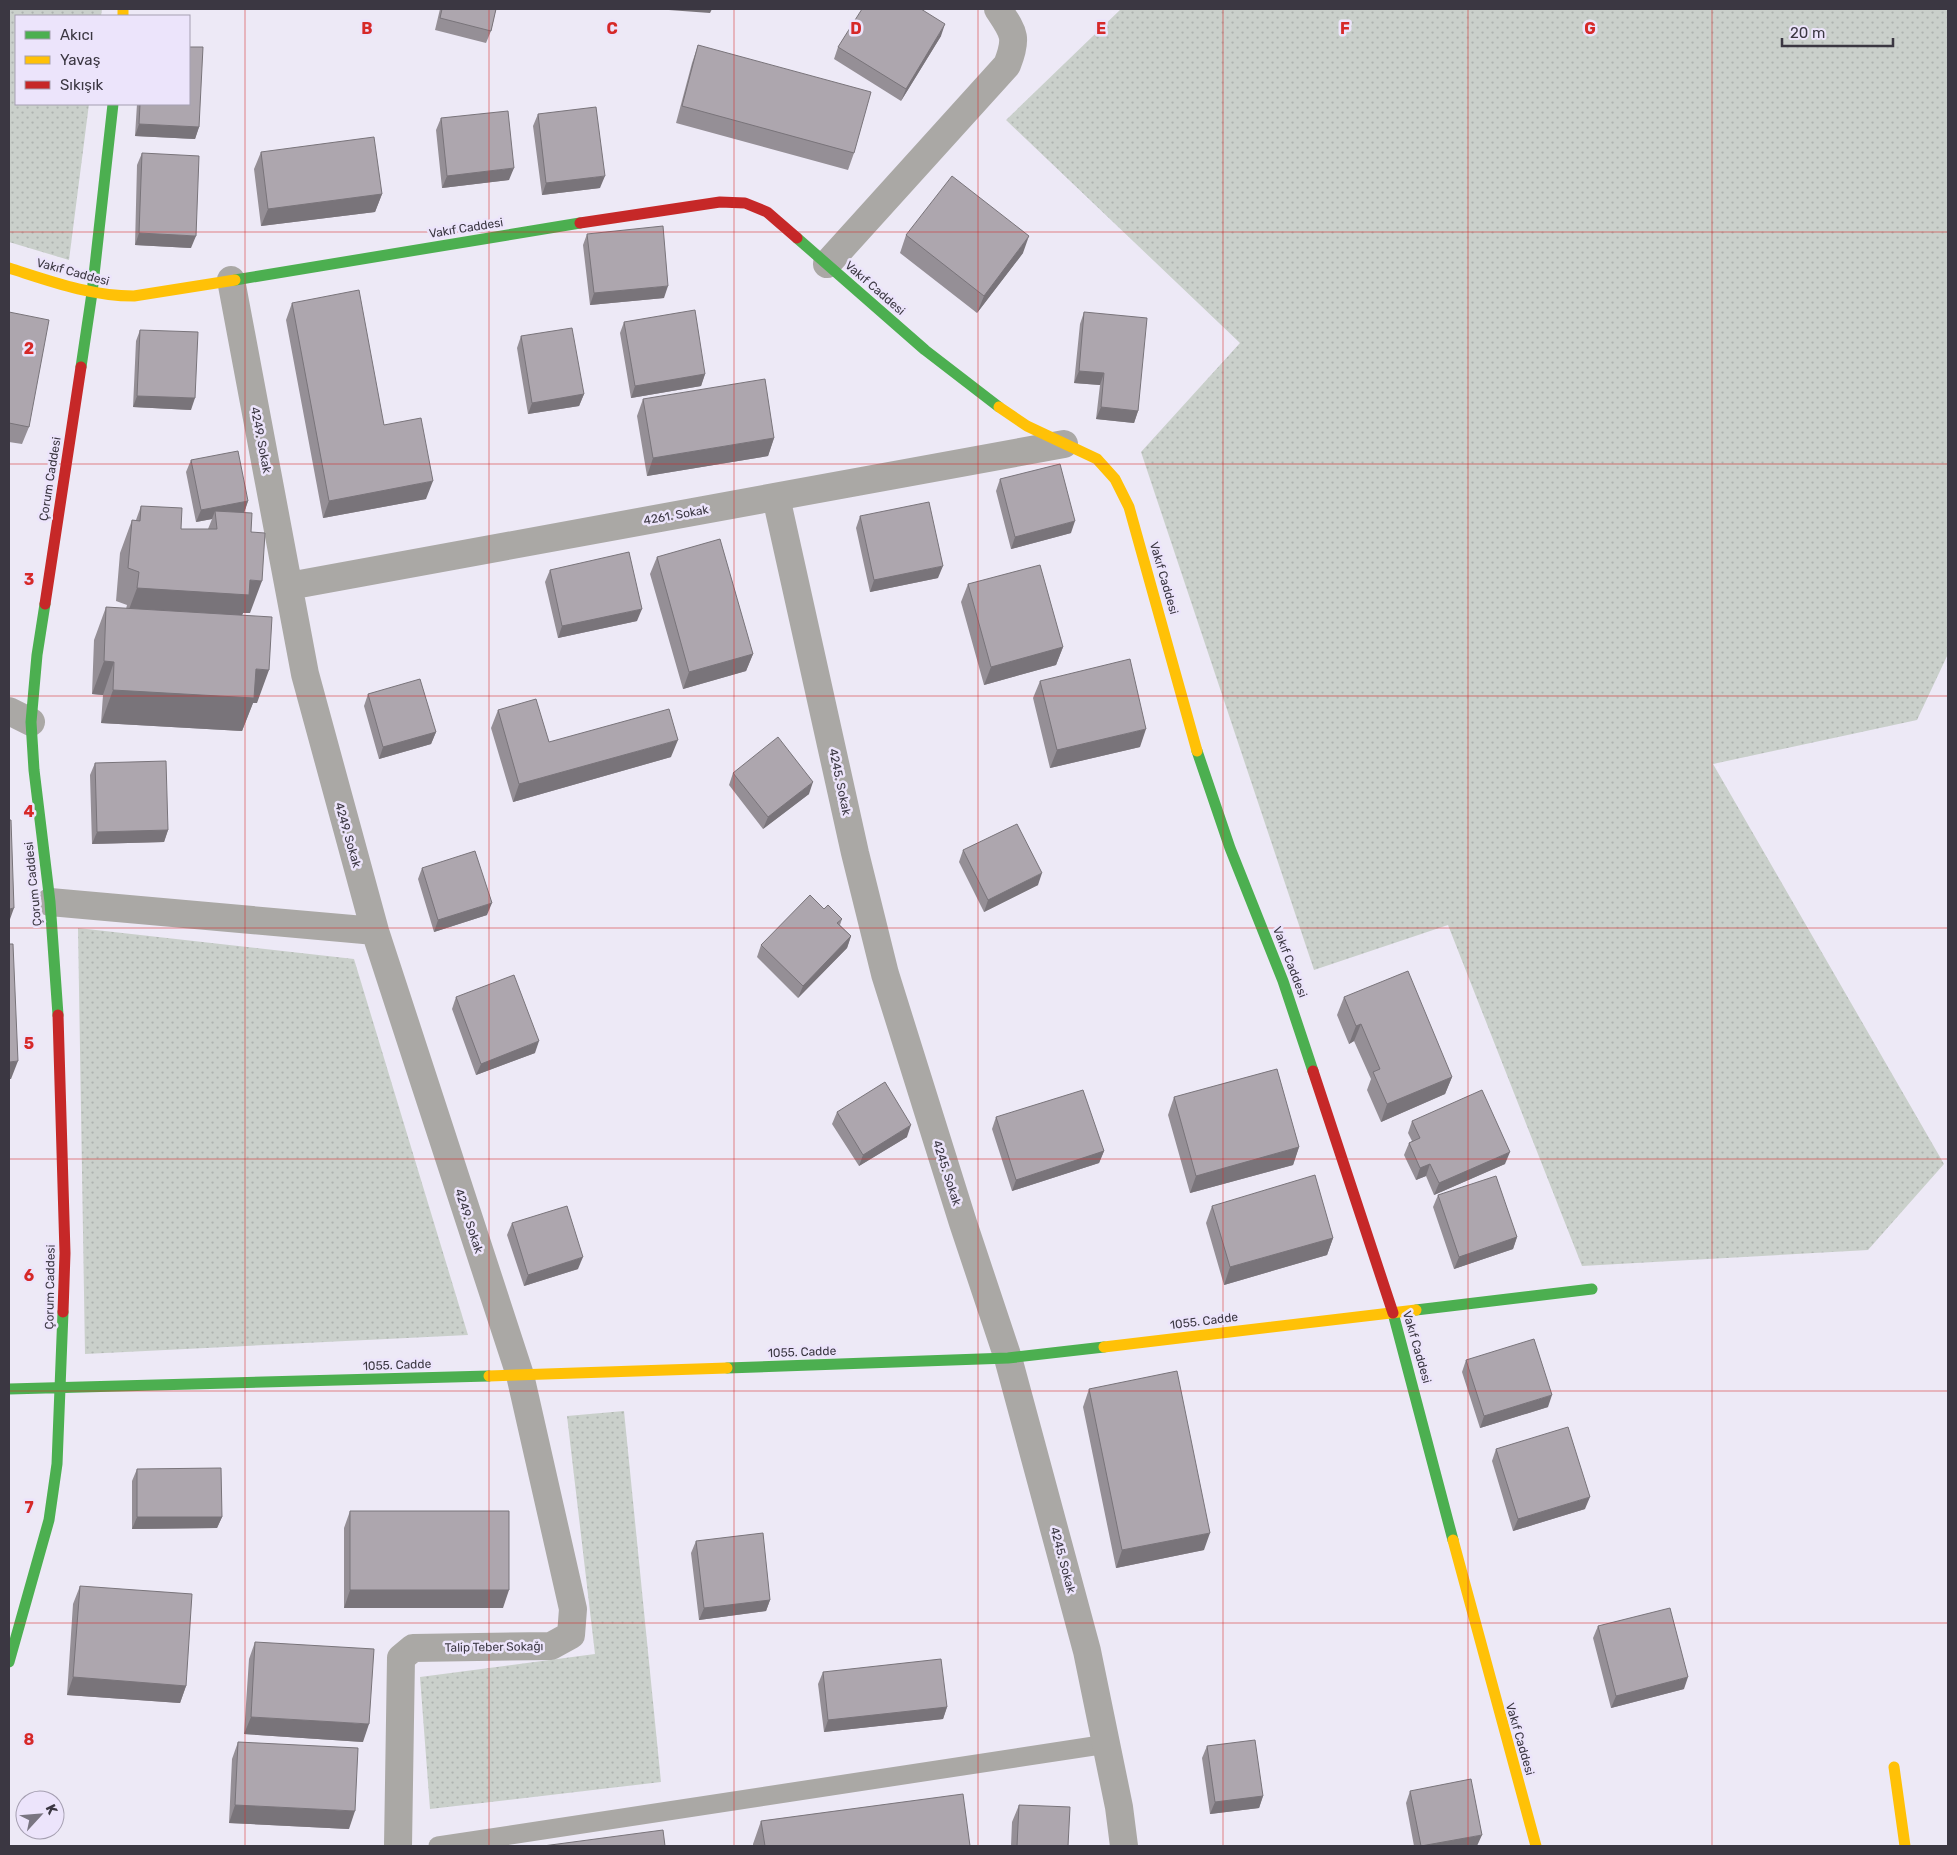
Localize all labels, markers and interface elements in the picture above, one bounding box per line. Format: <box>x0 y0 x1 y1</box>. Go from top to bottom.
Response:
legend <box>15 15 190 105</box>
scale bar <box>1782 15 1893 47</box>
text: B <box>361 19 373 38</box>
text: C <box>606 19 618 38</box>
text: D <box>850 19 862 38</box>
text: E <box>1096 19 1106 38</box>
text: F <box>1340 19 1350 38</box>
text: G <box>1584 19 1596 38</box>
text: 20 m <box>1790 24 1825 42</box>
text: Akıcı <box>60 26 93 44</box>
text: Yavaş <box>60 51 101 69</box>
text: Sıkışık <box>60 76 104 94</box>
street label: Vakıf Caddesi <box>428 215 504 241</box>
street label: Vakıf Caddesi <box>35 256 111 288</box>
street label: Vakıf Caddesi <box>842 258 908 318</box>
text: 2 <box>24 339 34 358</box>
street label: 4249. Sokak <box>248 406 274 475</box>
street label: Çorum Caddesi <box>36 436 64 522</box>
street label: 4261. Sokak <box>642 502 710 528</box>
street label: Vakıf Caddesi <box>1147 540 1181 616</box>
text: 3 <box>24 570 34 589</box>
street label: 4245. Sokak <box>826 747 854 818</box>
street label: 4249. Sokak <box>332 801 364 870</box>
text: 4 <box>24 802 35 821</box>
street label: Çorum Caddesi <box>22 841 44 927</box>
street label: Vakıf Caddesi <box>1270 925 1310 1000</box>
text: 5 <box>24 1034 34 1053</box>
street label: 4245. Sokak <box>930 1138 964 1208</box>
street label: 4249. Sokak <box>452 1187 486 1256</box>
street label: Çorum Caddesi <box>42 1244 58 1330</box>
text: 6 <box>24 1266 34 1285</box>
street label: Vakıf Caddesi <box>1400 1309 1434 1385</box>
street label: 1055. Cadde <box>1169 1310 1239 1332</box>
street label: 1055. Cadde <box>768 1344 837 1360</box>
street label: 1055. Cadde <box>363 1357 432 1373</box>
text: 7 <box>24 1498 34 1517</box>
street label: 4245. Sokak <box>1047 1525 1079 1595</box>
street label: Talip Teber Sokağı <box>444 1639 544 1655</box>
street label: Vakıf Caddesi <box>1503 1701 1537 1777</box>
text: 8 <box>24 1730 35 1749</box>
north arrow <box>15 1790 65 1840</box>
text: K <box>42 1802 61 1818</box>

